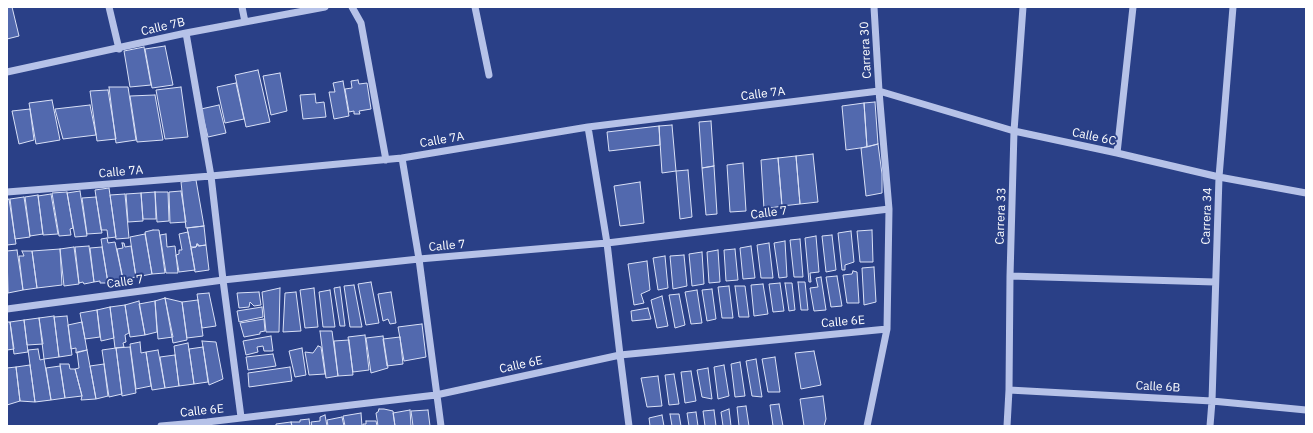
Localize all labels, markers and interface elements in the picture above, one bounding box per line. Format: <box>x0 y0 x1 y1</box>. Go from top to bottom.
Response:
street label: Calle 7B <box>140 15 186 39</box>
street label: Carrera 30 <box>857 21 875 79</box>
street label: Calle 7A <box>740 84 786 104</box>
street label: Calle 6C <box>1071 125 1117 149</box>
street label: Calle 7A <box>419 129 465 151</box>
street label: Calle 7A <box>98 163 144 181</box>
street label: Carrera 33 <box>993 187 1009 245</box>
street label: Carrera 34 <box>1199 187 1215 245</box>
street label: Calle 7 <box>750 204 788 222</box>
street label: Calle 7 <box>428 237 466 255</box>
street label: Calle 7 <box>106 272 144 292</box>
street label: Calle 6E <box>820 313 866 331</box>
street label: Calle 6E <box>498 353 544 377</box>
street label: Calle 6B <box>1135 379 1181 395</box>
street label: Calle 6E <box>179 402 225 420</box>

